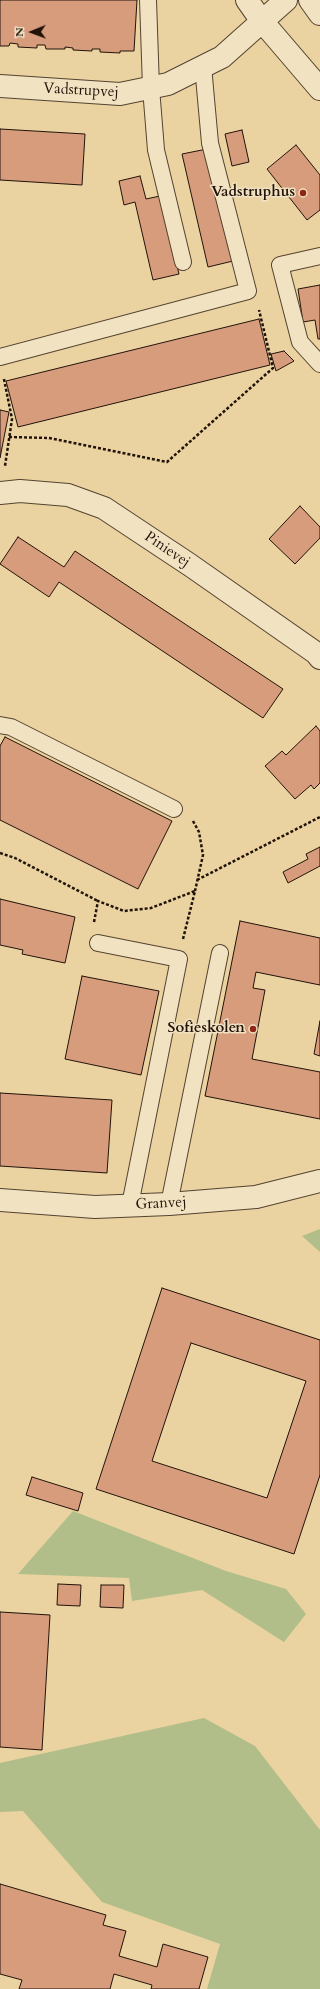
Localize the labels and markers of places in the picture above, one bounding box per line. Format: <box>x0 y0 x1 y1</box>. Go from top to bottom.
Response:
place label: Vadstruphus <box>211 184 295 202</box>
marker: Vadstruphus <box>298 188 308 198</box>
place label: Sofieskolen <box>167 1020 245 1038</box>
marker: Sofieskolen <box>248 1024 258 1034</box>

